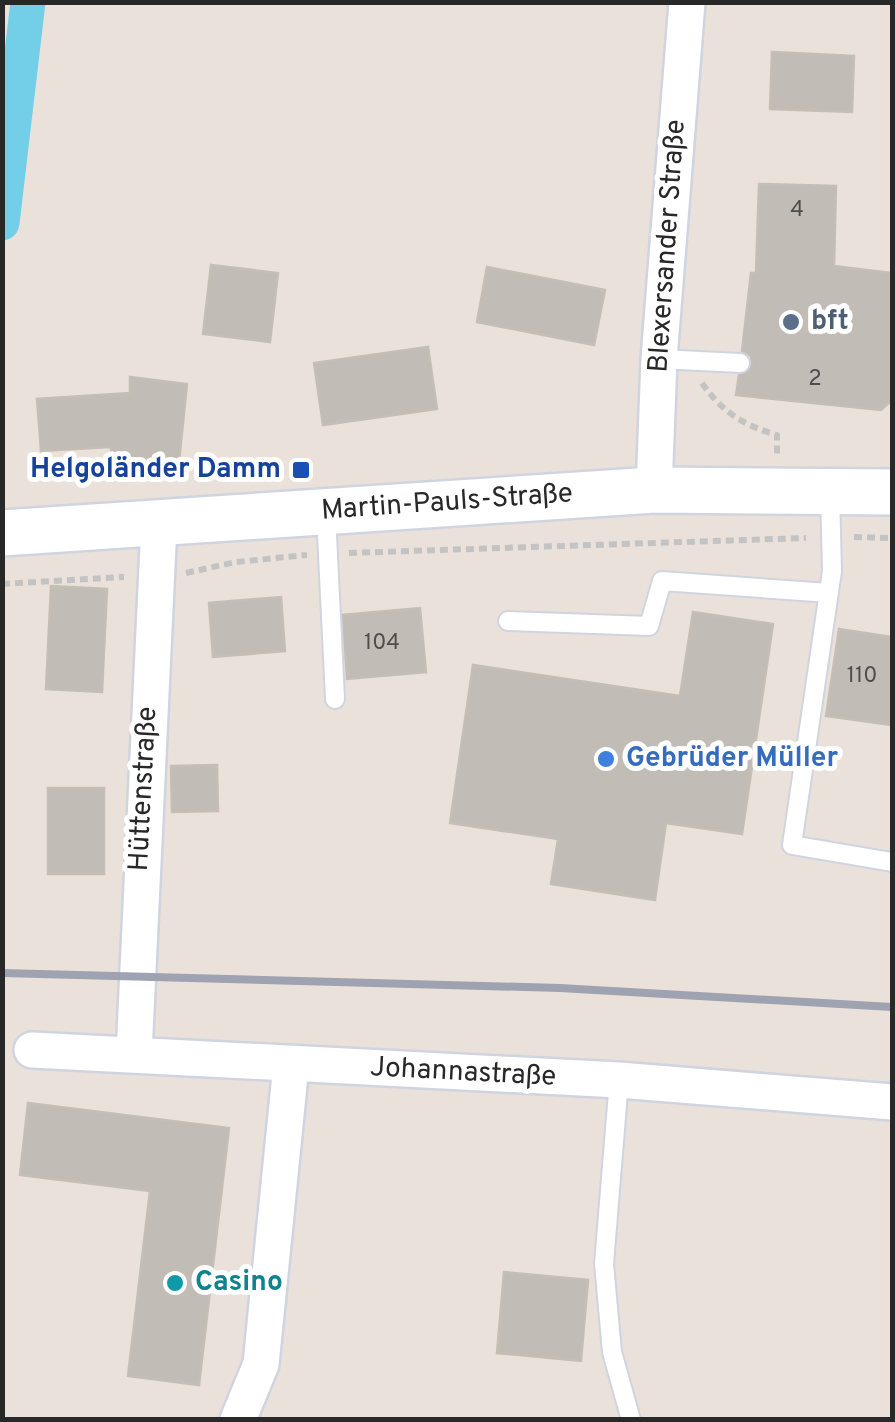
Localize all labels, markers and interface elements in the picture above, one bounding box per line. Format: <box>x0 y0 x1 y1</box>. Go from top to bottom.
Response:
street label: Blexersander Straße <box>641 118 695 374</box>
house number: 4 <box>790 197 804 224</box>
place label: bft <box>811 304 849 340</box>
marker: bft <box>780 311 802 333</box>
house number: 2 <box>808 366 822 393</box>
place label: Helgoländer Damm <box>30 452 281 488</box>
marker: Helgoländer Damm <box>290 459 312 481</box>
street label: Martin-Pauls-Straße <box>320 476 574 530</box>
house number: 104 <box>364 630 400 657</box>
house number: 110 <box>847 663 877 690</box>
street label: Hüttenstraße <box>122 706 166 872</box>
place label: Gebrüder Müller <box>626 741 839 777</box>
marker: Gebrüder Müller <box>595 748 617 770</box>
street label: Johannastraße <box>369 1050 557 1096</box>
place label: Casino <box>195 1265 283 1301</box>
marker: Casino <box>164 1272 186 1294</box>

